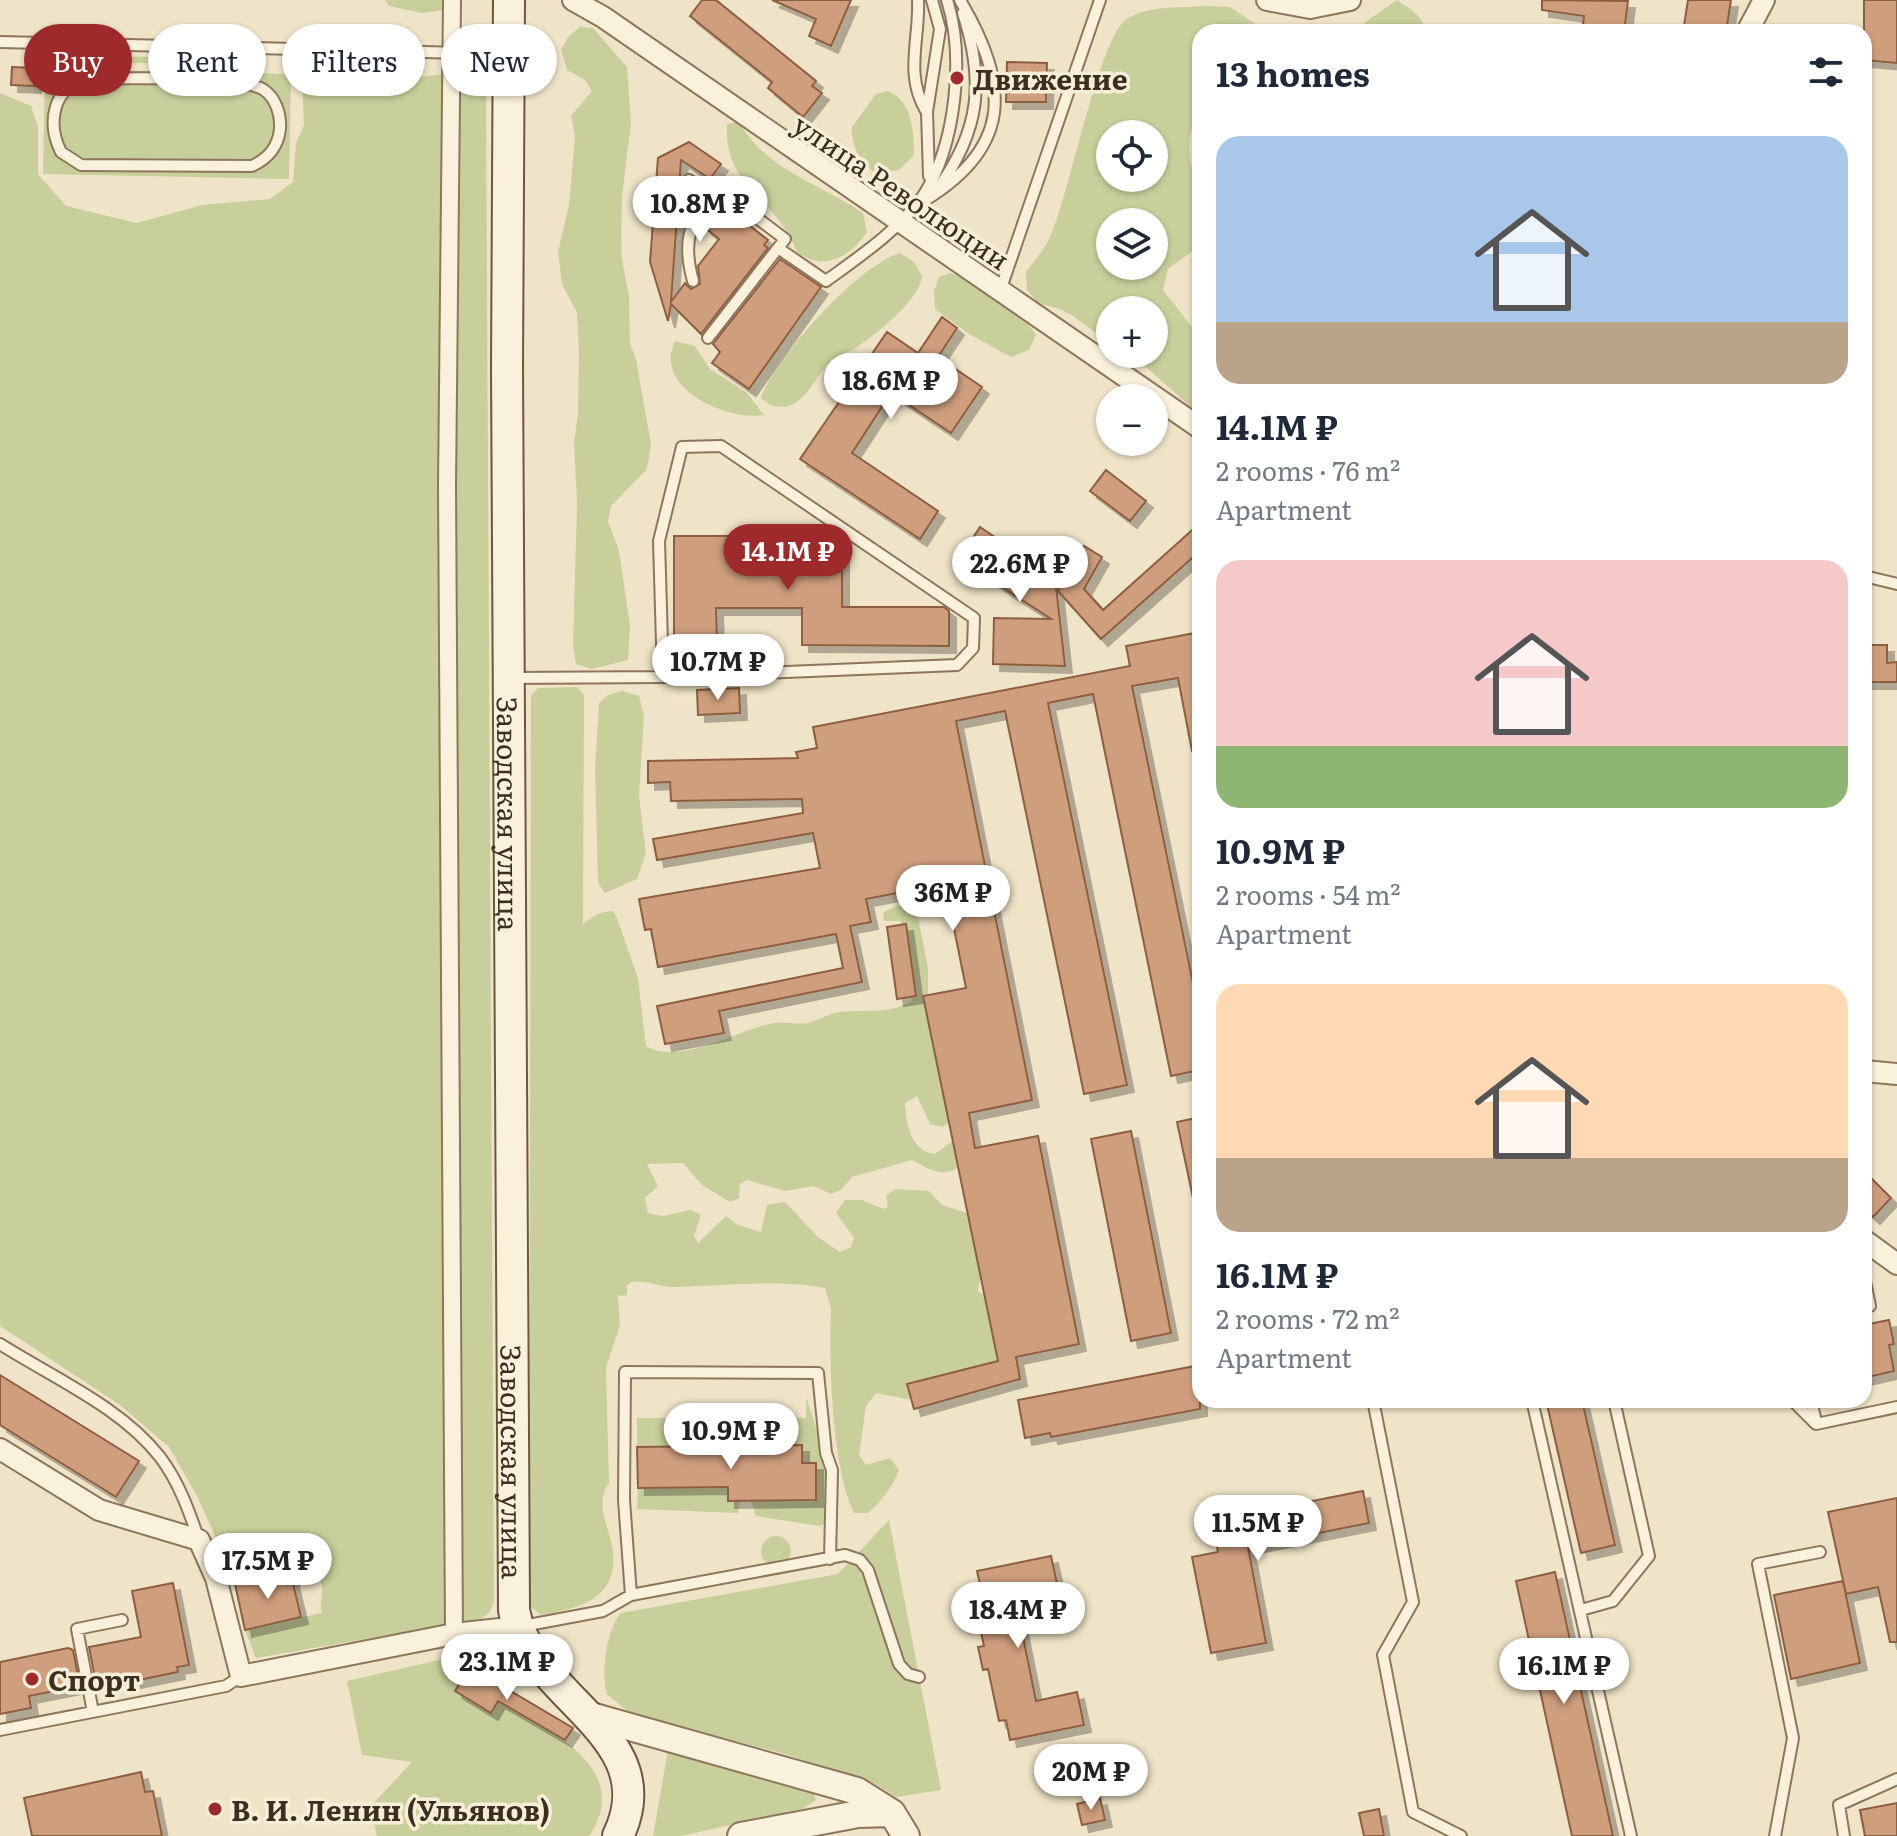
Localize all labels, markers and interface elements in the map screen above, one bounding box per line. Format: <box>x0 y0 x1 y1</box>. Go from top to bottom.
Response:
chip: Buy <box>24 24 132 96</box>
chip: Rent <box>148 24 266 96</box>
chip: Filters <box>282 24 425 96</box>
chip: New <box>441 24 557 96</box>
text: 13 homes <box>1216 47 1370 97</box>
icon: filters <box>1804 50 1848 94</box>
place label: Движение <box>973 57 1128 99</box>
marker: Движение <box>948 69 966 87</box>
street label: улица Революции <box>785 103 1019 279</box>
map controls <box>1096 120 1168 456</box>
button: locate <box>1096 120 1168 192</box>
pin: 10.8M ₽ <box>626 176 774 244</box>
text: 10.8M ₽ <box>651 182 749 221</box>
icon: home <box>1460 188 1604 332</box>
button: layers <box>1096 208 1168 280</box>
button: + <box>1096 296 1168 368</box>
pin: 18.6M ₽ <box>817 353 965 421</box>
text: 18.6M ₽ <box>842 359 940 398</box>
button: − <box>1096 384 1168 456</box>
text: 14.1M ₽ <box>1216 400 1338 450</box>
text: 2 rooms · 76 m² <box>1216 450 1400 489</box>
text: Apartment <box>1216 489 1352 528</box>
pin: 14.1M ₽ <box>714 524 862 592</box>
text: 14.1M ₽ <box>741 530 835 569</box>
pin: 22.6M ₽ <box>946 536 1094 604</box>
text: 22.6M ₽ <box>970 542 1070 581</box>
icon: home <box>1460 612 1604 756</box>
pin: 10.7M ₽ <box>644 634 792 702</box>
text: 10.7M ₽ <box>670 640 766 679</box>
street label: Заводская улица <box>488 697 531 931</box>
text: 10.9M ₽ <box>1216 824 1345 874</box>
pin: 36M ₽ <box>897 865 1009 933</box>
text: 36M ₽ <box>914 871 992 910</box>
text: 2 rooms · 54 m² <box>1216 874 1401 913</box>
text: Apartment <box>1216 913 1352 952</box>
icon: home <box>1460 1036 1604 1180</box>
text: 16.1M ₽ <box>1216 1248 1338 1298</box>
text: 2 rooms · 72 m² <box>1216 1298 1400 1337</box>
text: Apartment <box>1216 1337 1352 1376</box>
street label: Заводская улица <box>492 1345 535 1579</box>
pin: 10.9M ₽ <box>657 1403 805 1471</box>
text: 10.9M ₽ <box>682 1409 780 1448</box>
pin: 11.5M ₽ <box>1184 1495 1332 1563</box>
text: 11.5M ₽ <box>1212 1501 1304 1540</box>
pin: 17.5M ₽ <box>194 1533 342 1601</box>
text: 17.5M ₽ <box>222 1539 314 1578</box>
pin: 18.4M ₽ <box>944 1582 1092 1650</box>
text: 18.4M ₽ <box>969 1588 1067 1627</box>
pin: 23.1M ₽ <box>433 1634 581 1702</box>
pin: 16.1M ₽ <box>1490 1638 1638 1706</box>
text: 23.1M ₽ <box>459 1640 555 1679</box>
text: 16.1M ₽ <box>1517 1644 1611 1683</box>
place label: Спорт <box>48 1658 140 1700</box>
marker: Спорт <box>23 1670 41 1688</box>
pin: 20M ₽ <box>1035 1744 1147 1812</box>
text: 20M ₽ <box>1052 1750 1130 1789</box>
place label: В. И. Ленин (Ульянов) <box>231 1788 550 1830</box>
marker: В. И. Ленин (Ульянов) <box>206 1800 224 1818</box>

